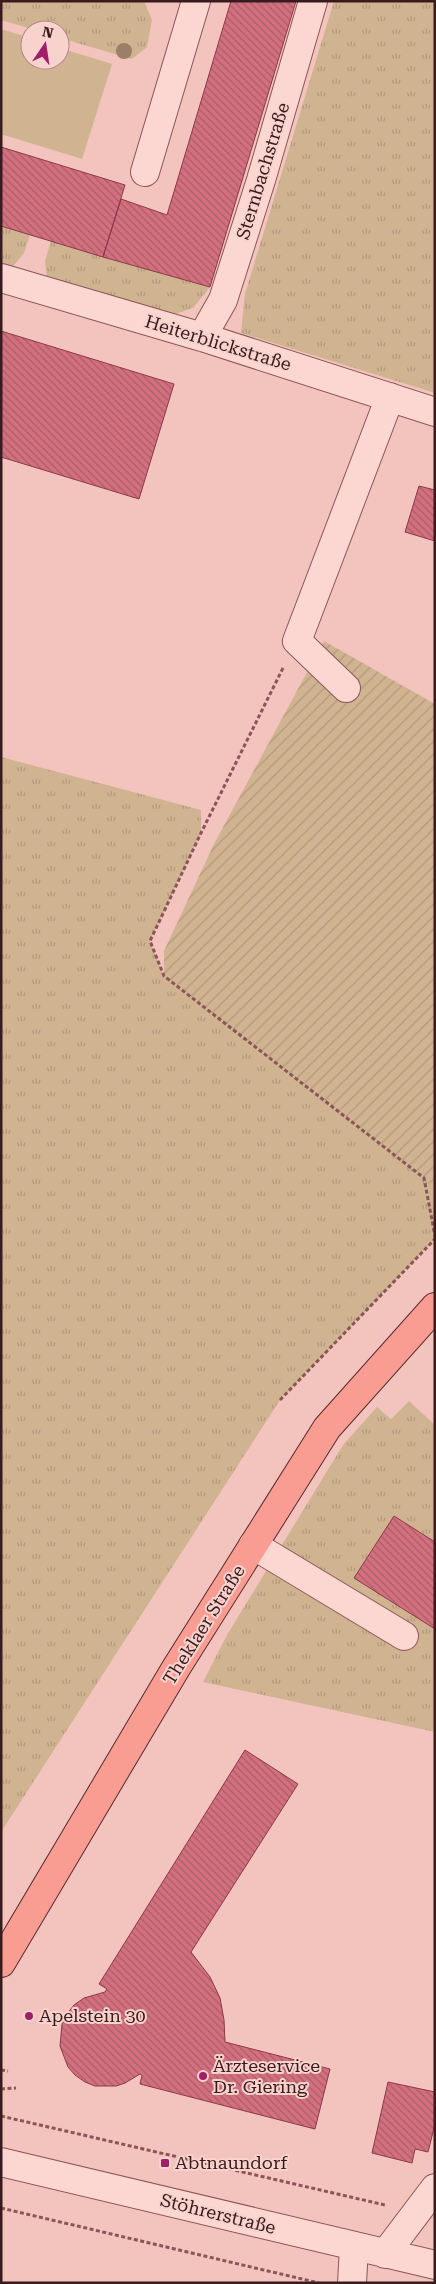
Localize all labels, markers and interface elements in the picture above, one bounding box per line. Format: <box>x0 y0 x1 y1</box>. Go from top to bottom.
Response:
north arrow <box>20 20 70 70</box>
text: N <box>41 23 55 41</box>
street label: Sternbachstraße <box>232 100 293 242</box>
street label: Heiterblickstraße <box>142 310 294 375</box>
street label: Theklaer Straße <box>158 1561 249 1688</box>
place label: Apelstein 30 <box>39 2005 146 2026</box>
marker: Apelstein 30 <box>23 2010 35 2022</box>
place label: Ärzteservice Dr. Giering <box>213 2055 320 2097</box>
marker: Ärzteservice Dr. Giering <box>197 2070 209 2082</box>
place label: Abtnaundorf <box>175 2152 288 2173</box>
marker: Abtnaundorf <box>159 2157 171 2169</box>
street label: Stöhrerstraße <box>158 2189 278 2238</box>

